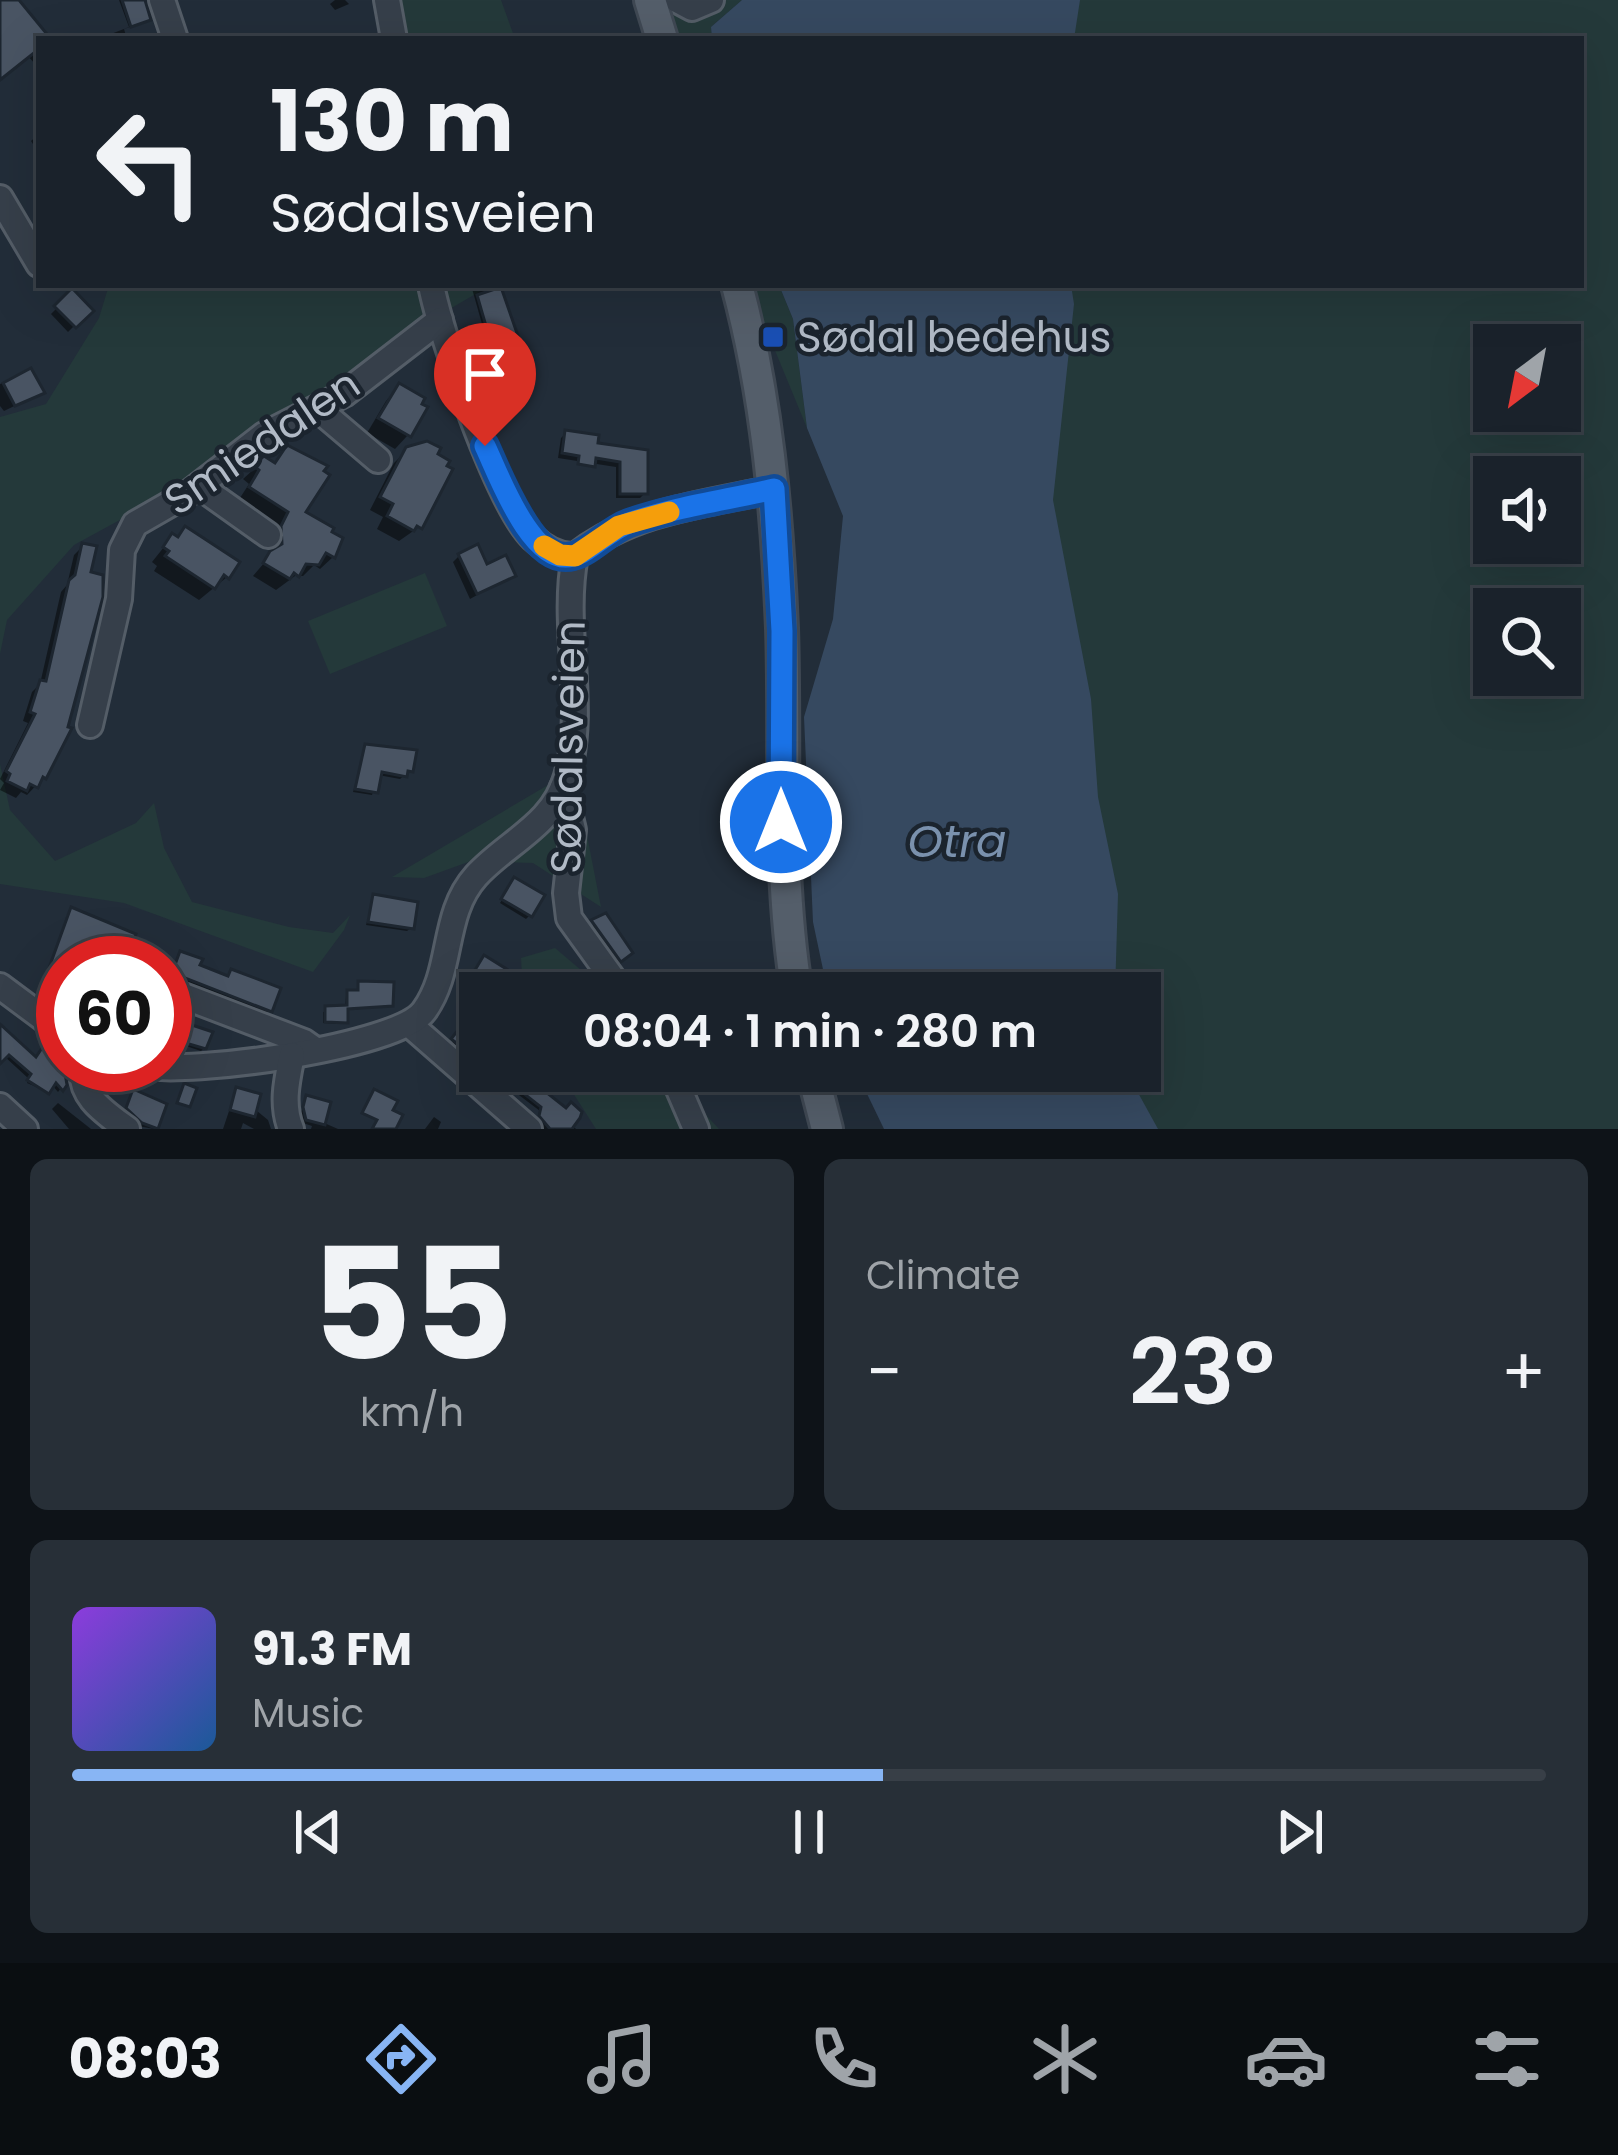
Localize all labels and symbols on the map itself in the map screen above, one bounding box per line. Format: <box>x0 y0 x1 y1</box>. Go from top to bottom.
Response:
place label: Sødal bedehus <box>797 308 1111 367</box>
pin <box>434 323 536 446</box>
marker: Sødal bedehus <box>760 324 786 350</box>
north arrow <box>1473 324 1581 432</box>
street label: Smiedalen <box>153 355 371 529</box>
street label: Sødalsveien <box>536 620 600 874</box>
position arrow <box>718 759 844 885</box>
water label: Otra <box>908 810 1006 873</box>
speed limit sign: 60 <box>36 936 192 1092</box>

